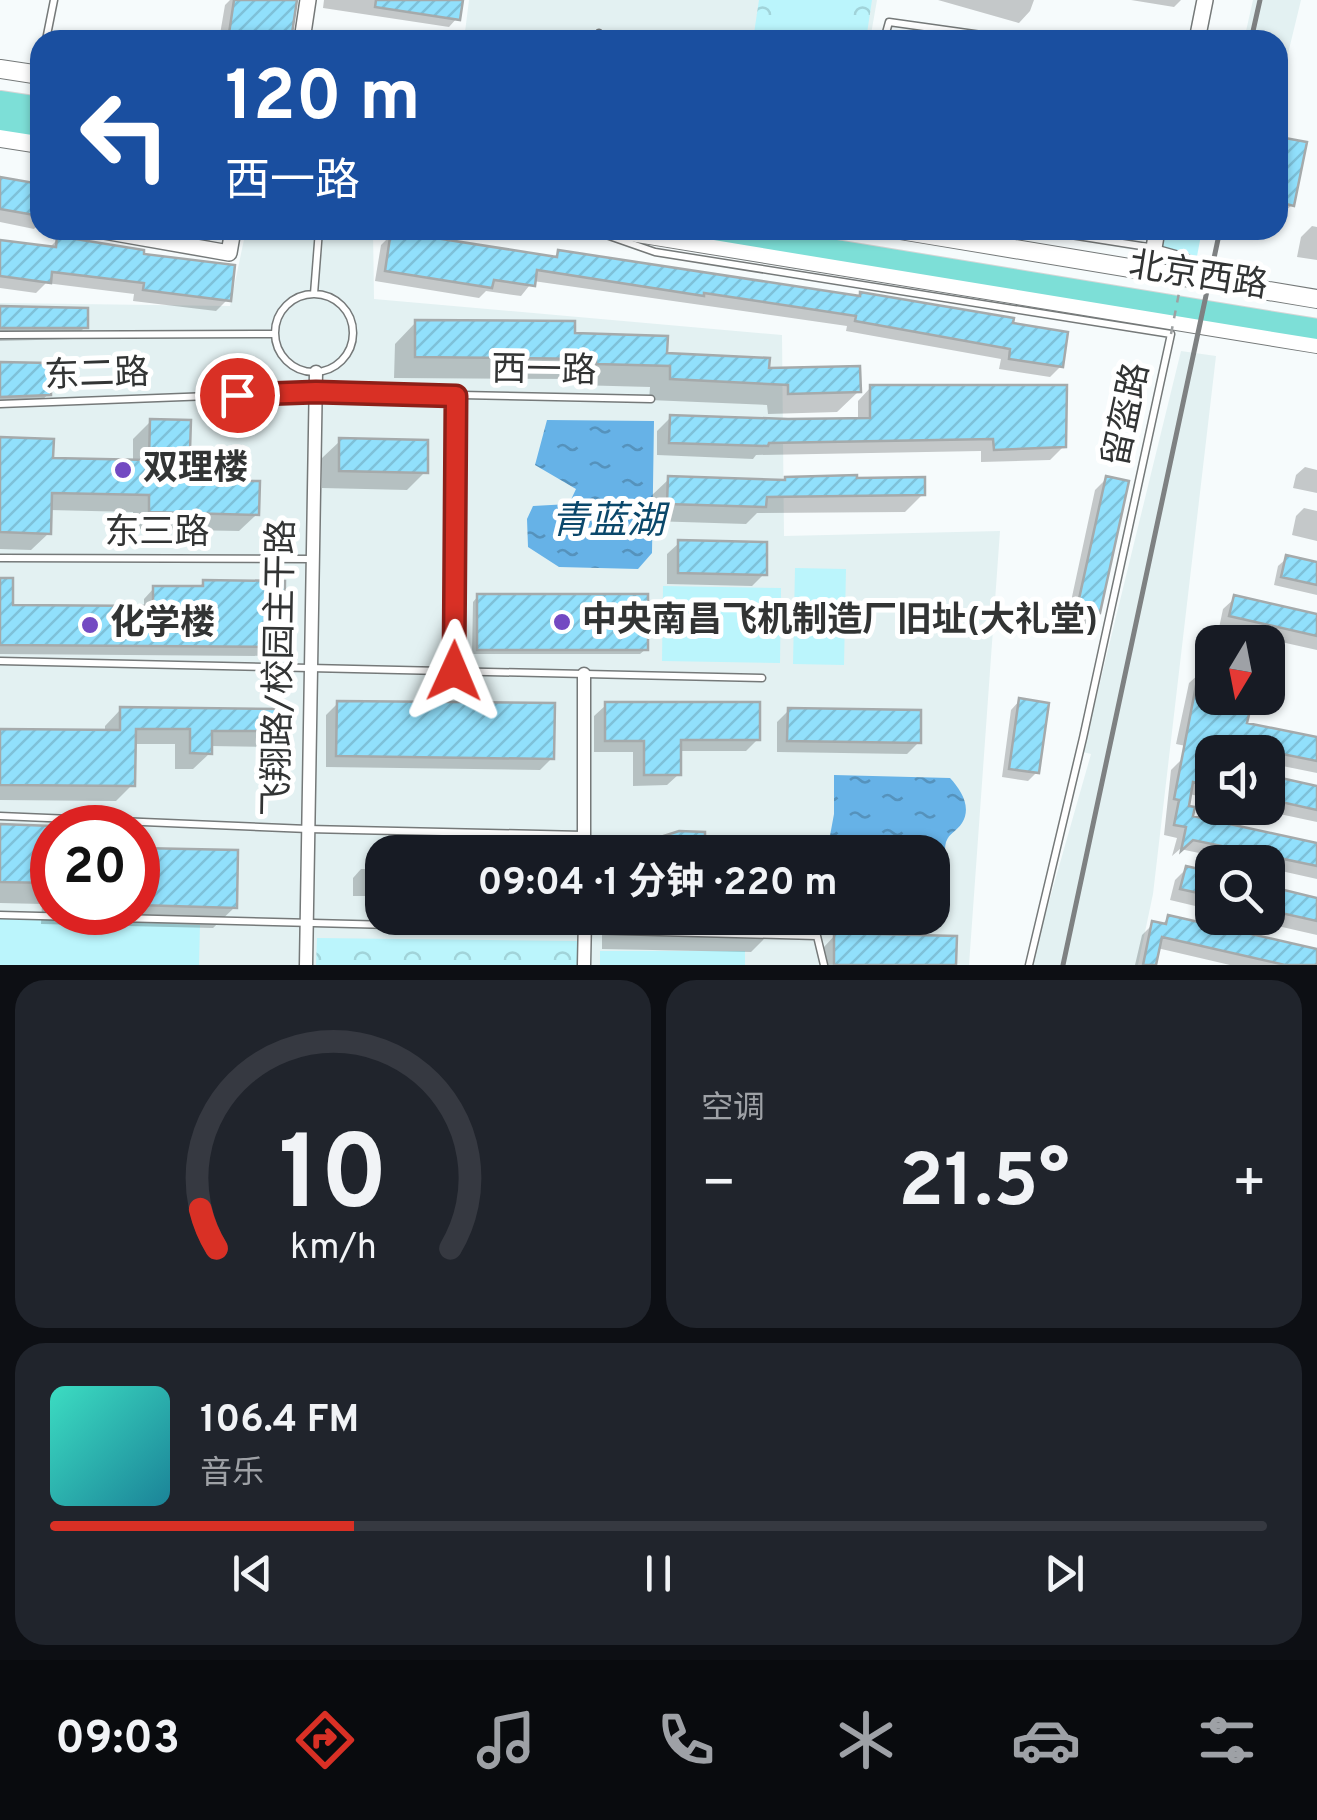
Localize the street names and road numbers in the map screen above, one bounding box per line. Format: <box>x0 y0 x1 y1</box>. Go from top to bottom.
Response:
street label: 北京西路 <box>1125 244 1271 310</box>
street label: 西一路 <box>491 349 597 395</box>
street label: 东二路 <box>44 352 150 400</box>
street label: 留盔路 <box>1096 359 1160 471</box>
street label: 东三路 <box>104 512 210 556</box>
street label: 飞翔路/校园主干路 <box>256 519 306 817</box>

